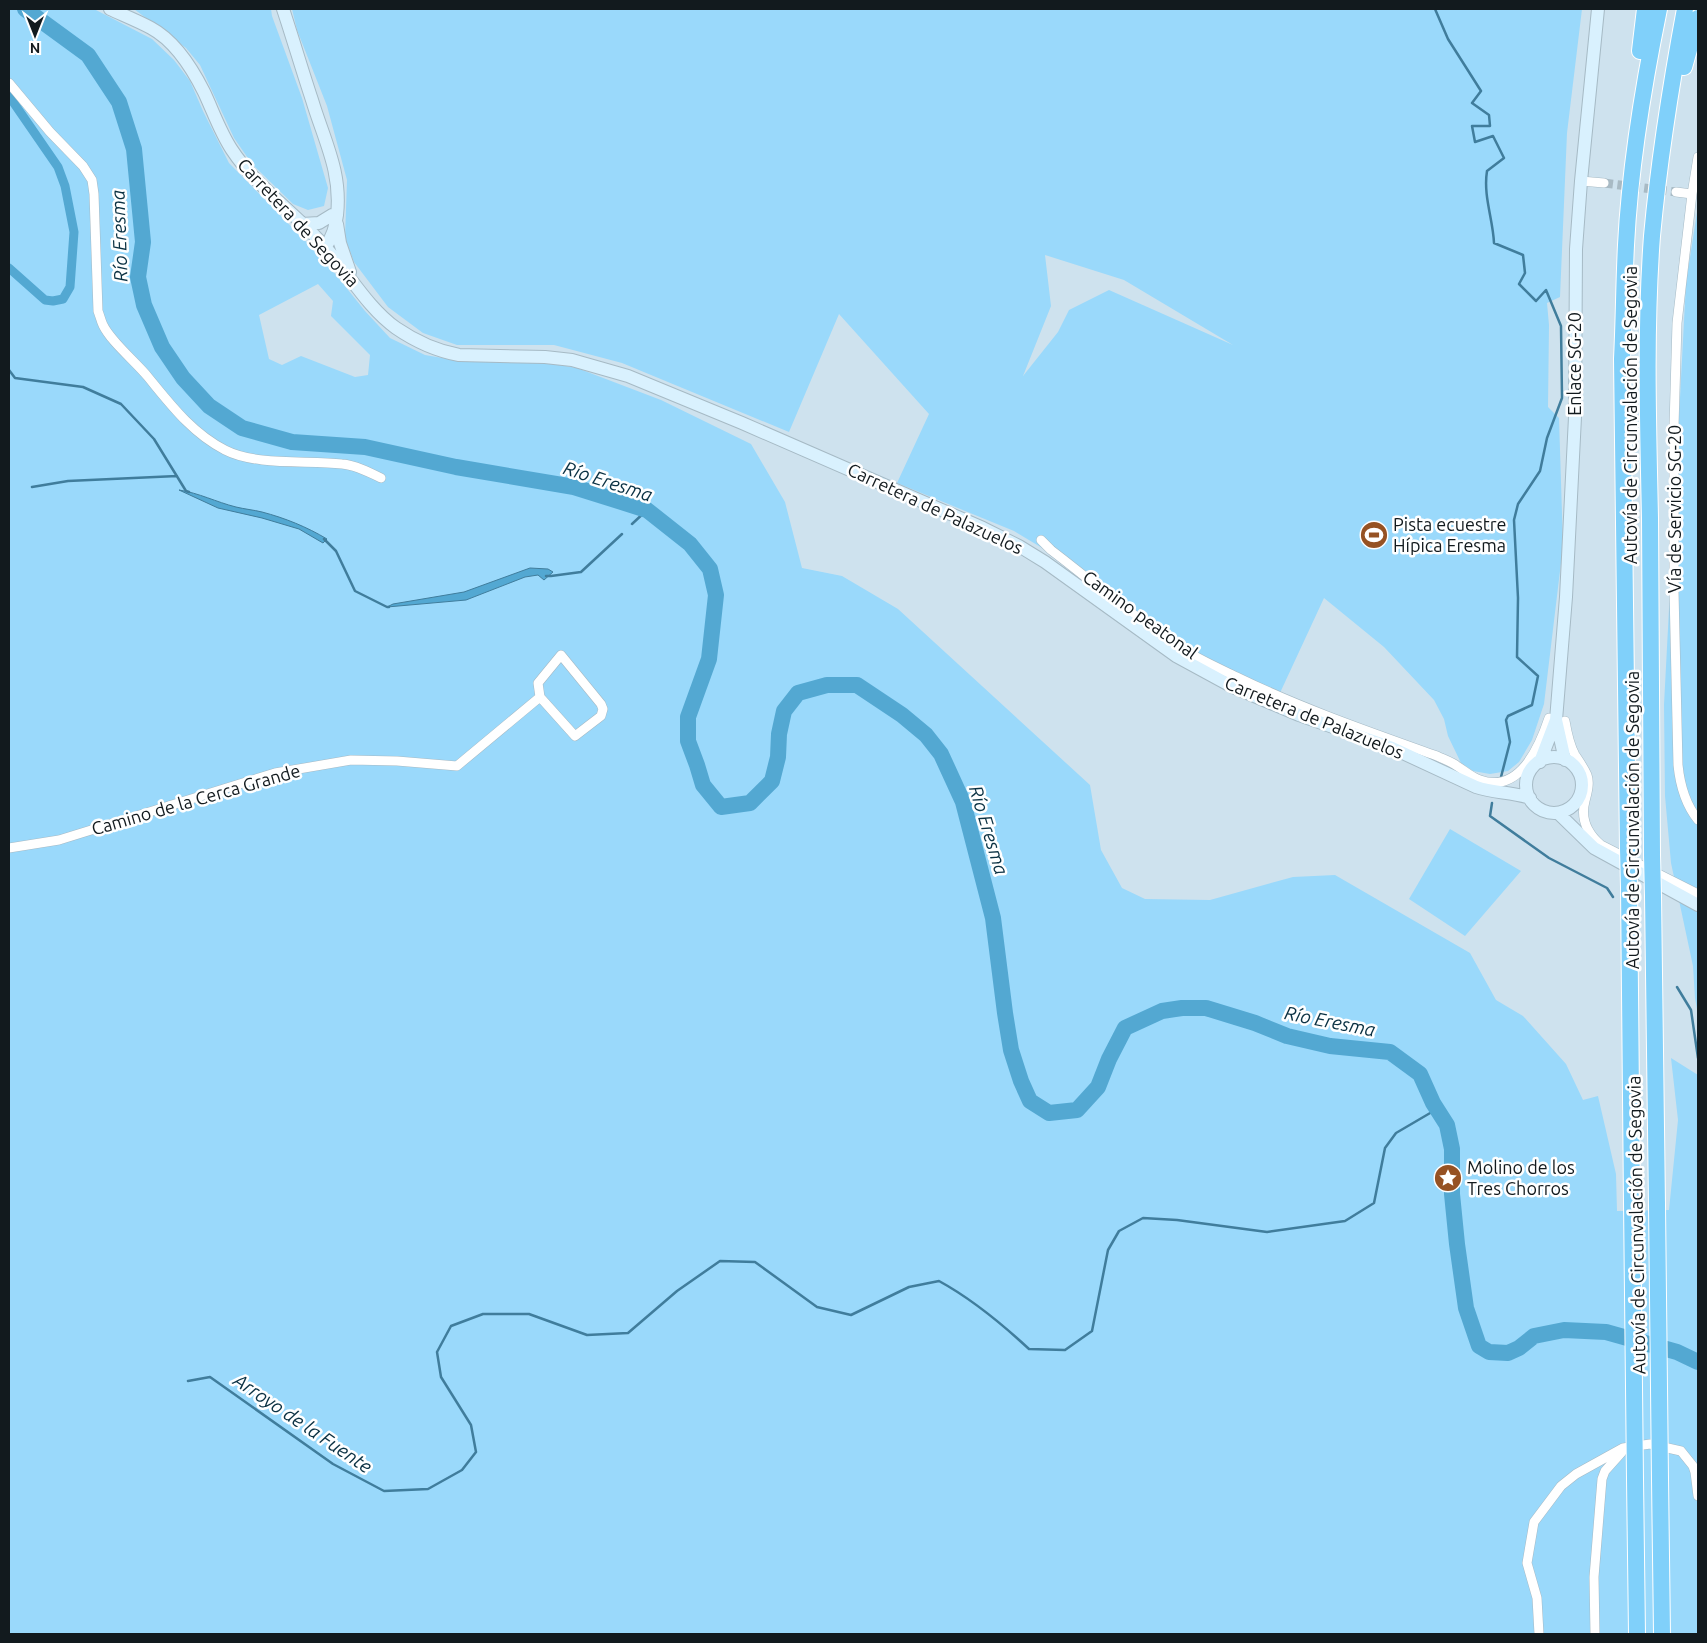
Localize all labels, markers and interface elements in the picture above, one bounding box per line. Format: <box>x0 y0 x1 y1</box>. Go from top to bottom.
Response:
north arrow <box>10 10 60 60</box>
text: N <box>30 40 40 56</box>
street label: Carretera de Segovia <box>234 154 363 291</box>
water label: Río Eresma <box>106 190 132 282</box>
street label: Autovía de Circunvalación de Segovia <box>1620 266 1640 564</box>
street label: Enlace SG-20 <box>1564 312 1584 416</box>
street label: Vía de Servicio SG-20 <box>1664 425 1684 593</box>
water label: Río Eresma <box>561 456 655 506</box>
street label: Carretera de Palazuelos <box>845 459 1026 558</box>
place label: Pista ecuestre Hípica Eresma <box>1393 514 1507 555</box>
sports icon: Pista ecuestre Hípica Eresma <box>1359 520 1389 550</box>
street label: Camino peatonal <box>1079 566 1202 663</box>
street label: Autovía de Circunvalación de Segovia <box>1622 671 1642 969</box>
street label: Carretera de Palazuelos <box>1222 672 1407 762</box>
street label: Camino de la Cerca Grande <box>89 760 302 838</box>
water label: Río Eresma <box>965 783 1013 877</box>
water label: Río Eresma <box>1283 1001 1377 1041</box>
street label: Autovía de Circunvalación de Segovia <box>1623 1076 1649 1374</box>
place label: Molino de los Tres Chorros <box>1467 1157 1575 1198</box>
place icon: Molino de los Tres Chorros <box>1433 1163 1463 1193</box>
water label: Arroyo de la Fuente <box>229 1368 377 1478</box>

